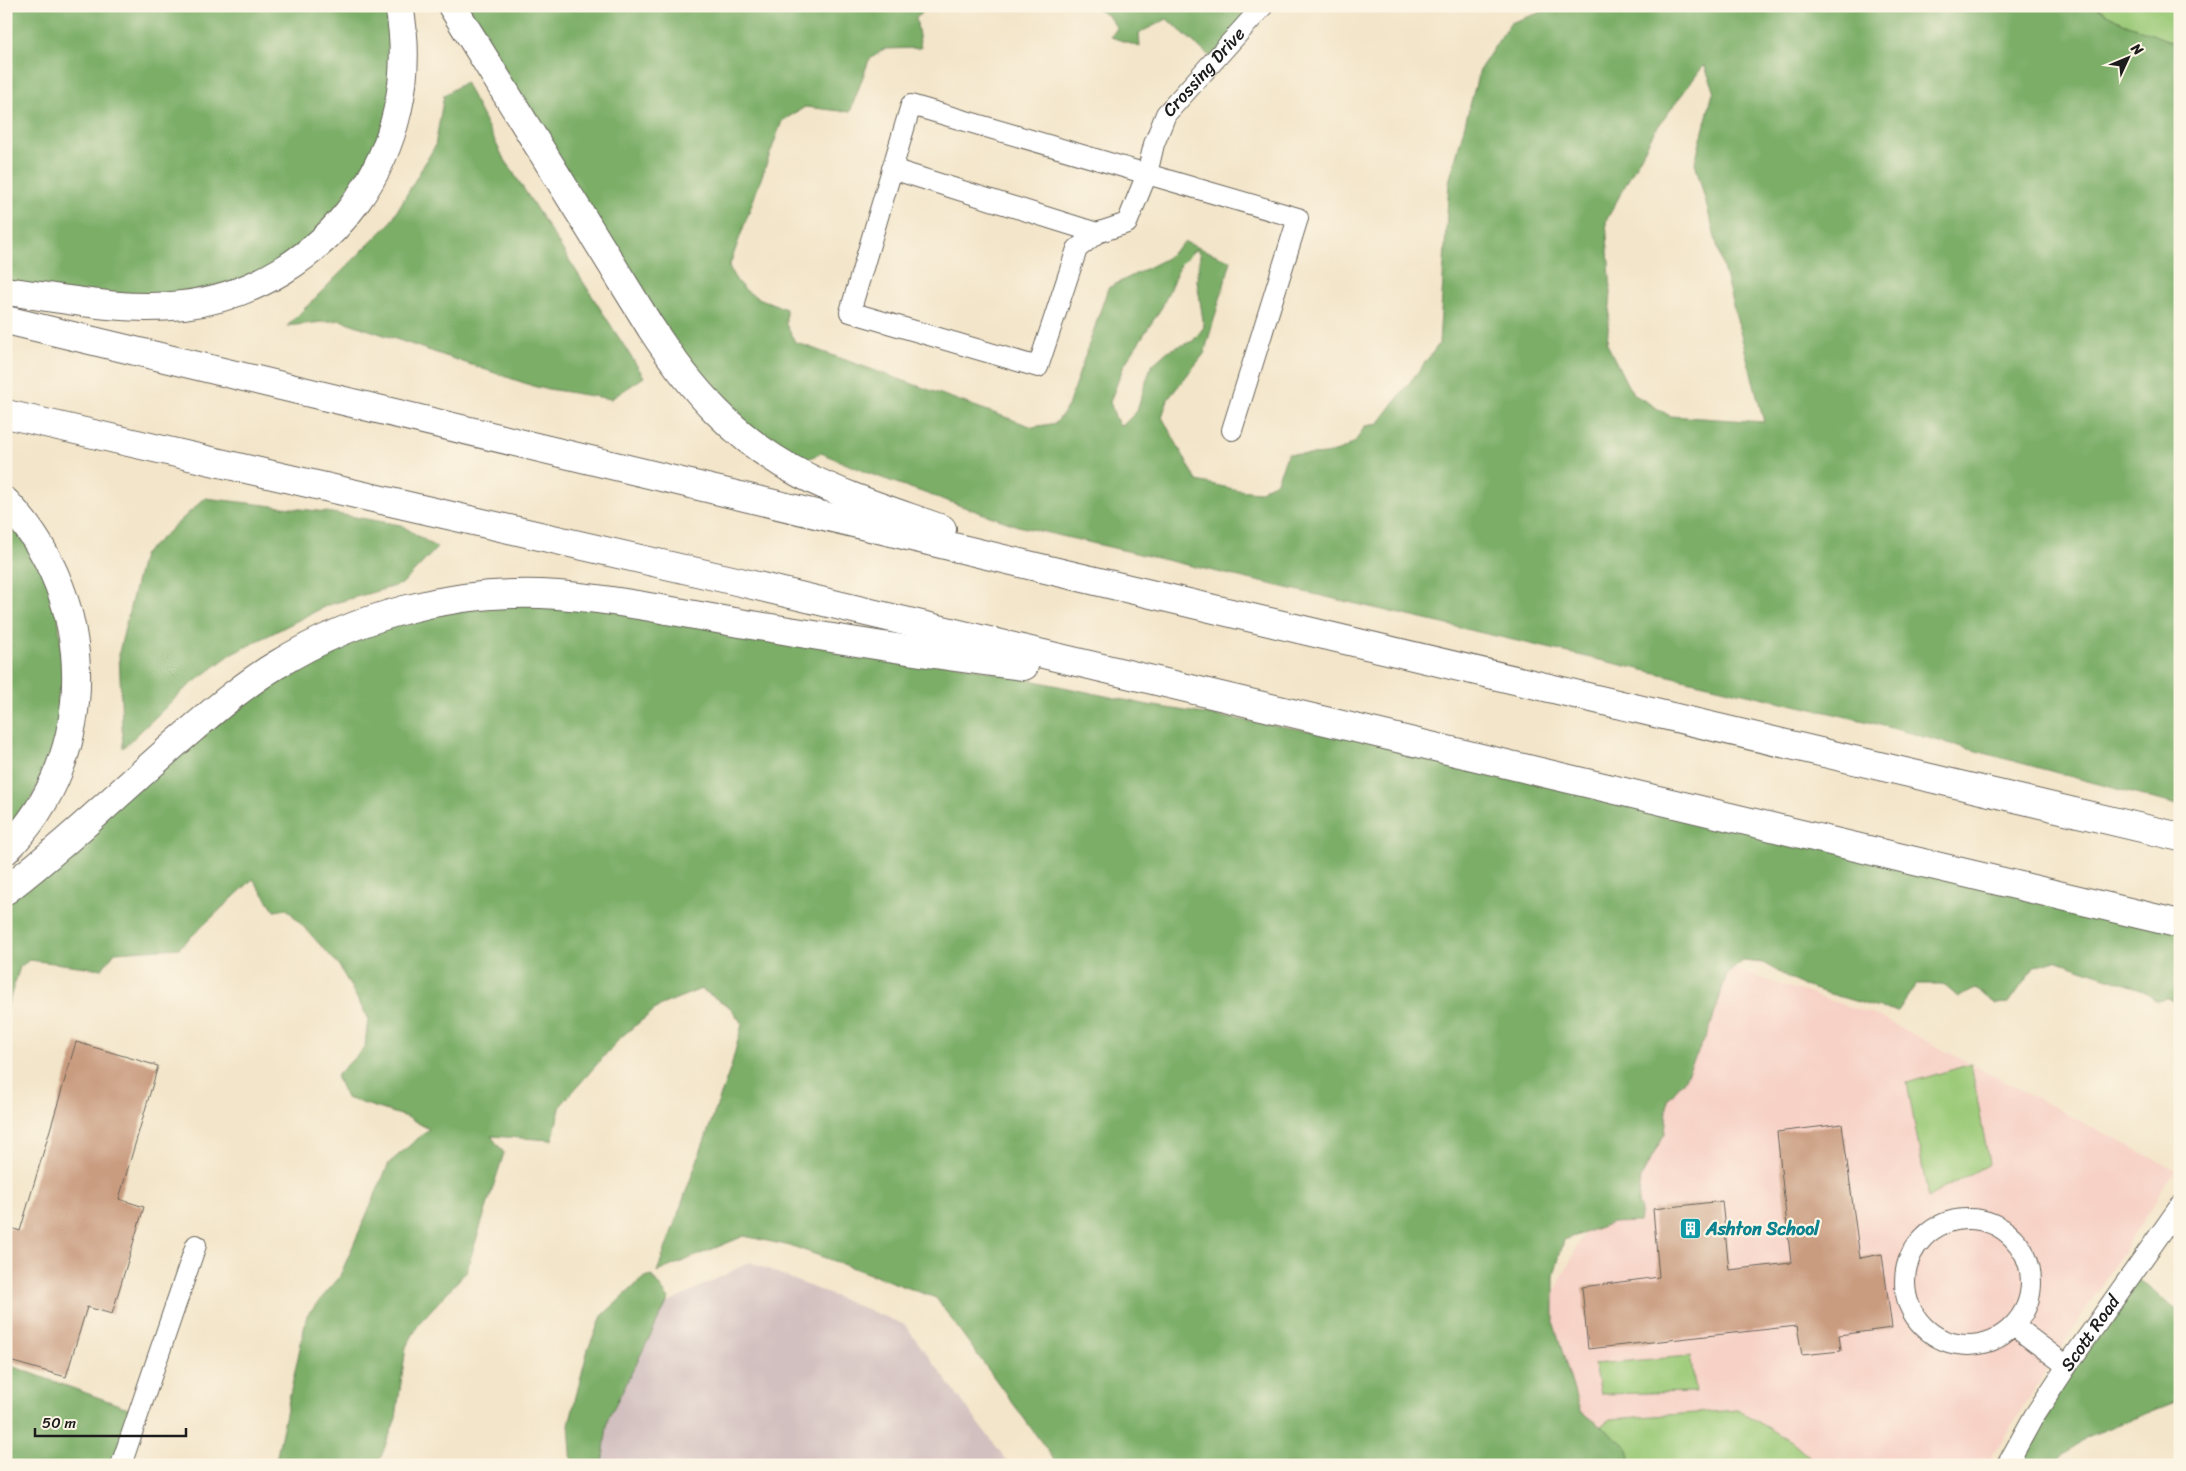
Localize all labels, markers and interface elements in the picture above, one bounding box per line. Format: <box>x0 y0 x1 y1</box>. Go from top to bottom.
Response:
street label: Crossing Drive <box>1154 19 1253 125</box>
north arrow <box>2104 32 2154 82</box>
text: N <box>2124 36 2150 62</box>
place label: Ashton School <box>1705 1213 1820 1245</box>
building icon: Ashton School <box>1678 1217 1702 1241</box>
street label: Scott Road <box>2052 1287 2129 1378</box>
scale bar <box>35 1406 186 1438</box>
text: 50 m <box>42 1410 77 1436</box>

